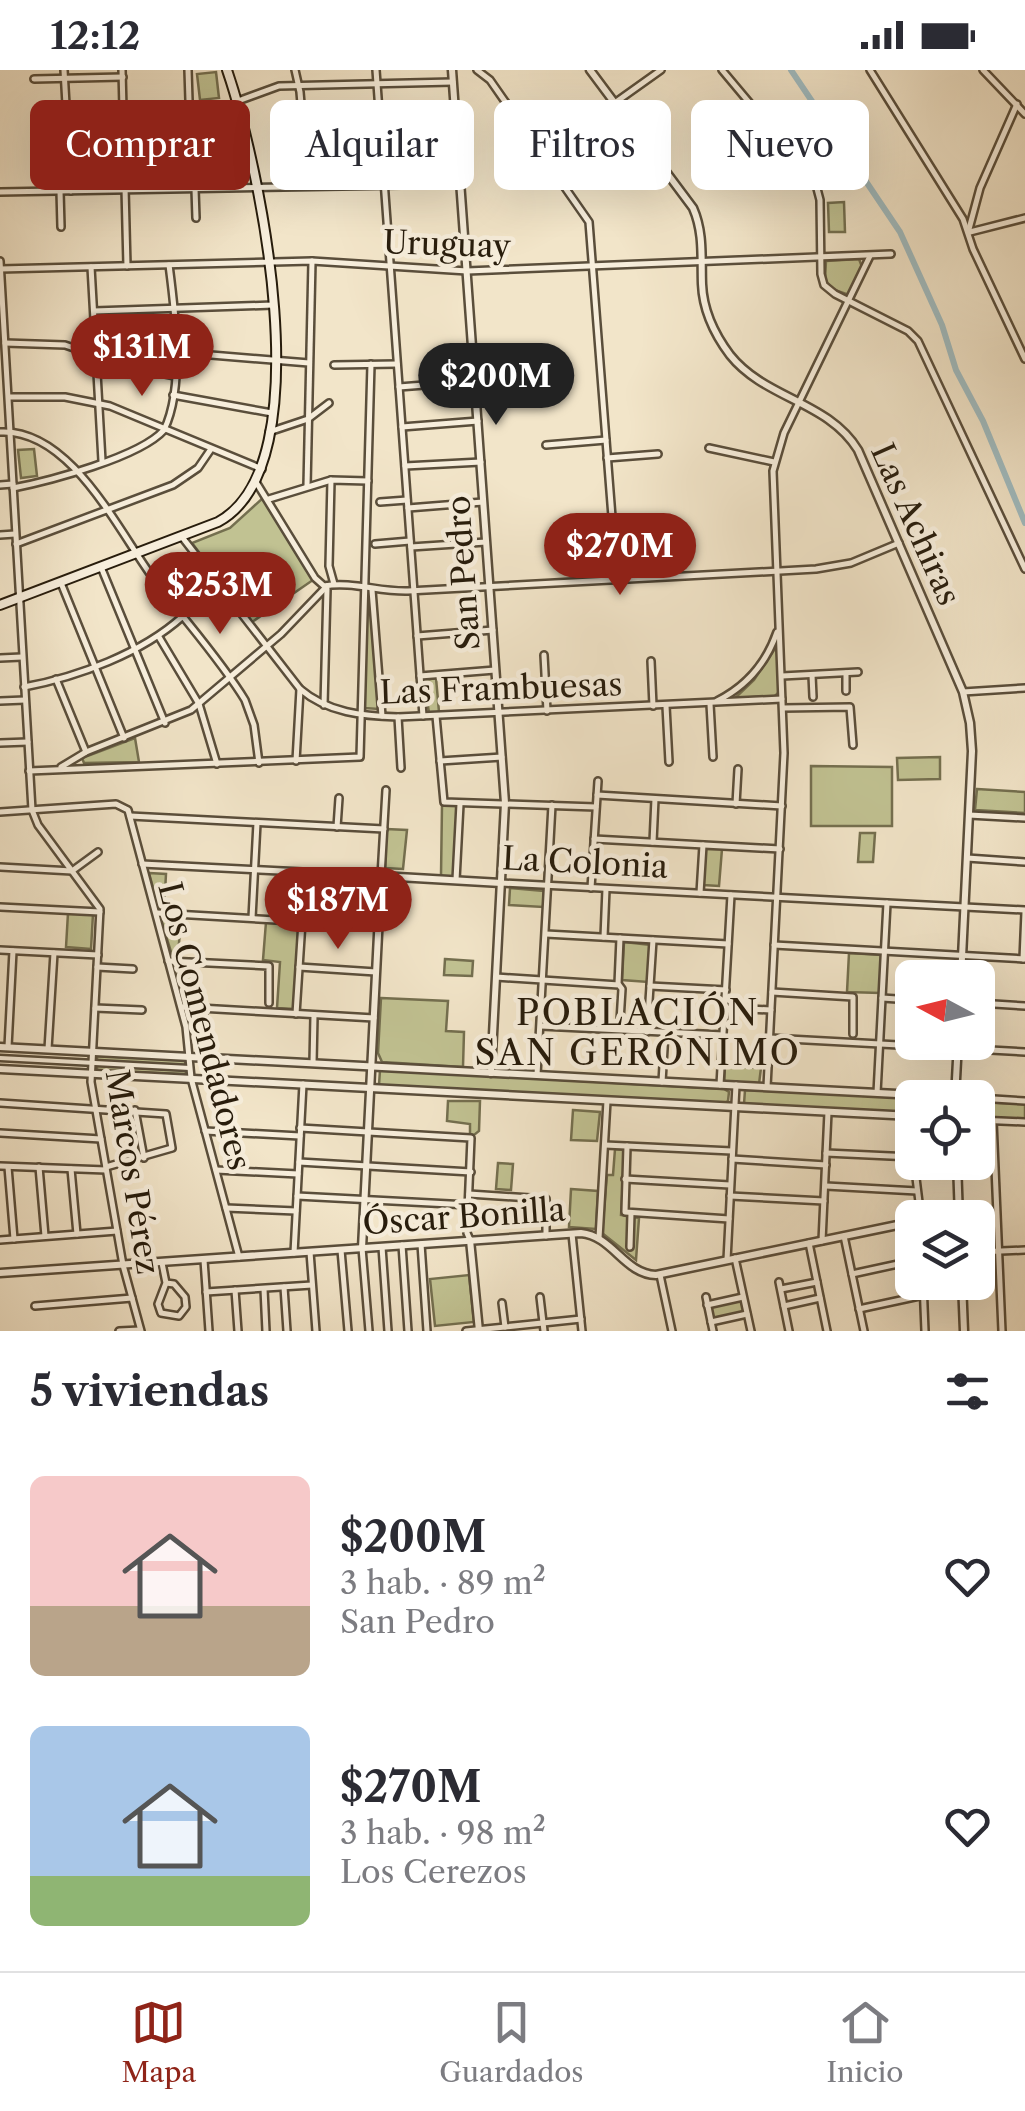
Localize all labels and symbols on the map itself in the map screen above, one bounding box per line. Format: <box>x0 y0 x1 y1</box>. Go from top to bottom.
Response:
street label: Uruguay <box>383 222 513 266</box>
pin: $131M <box>72 314 212 399</box>
pin: $200M <box>426 343 566 428</box>
street label: Las Achiras <box>863 437 969 611</box>
street label: San Pedro <box>438 494 488 652</box>
pin: $270M <box>550 513 690 598</box>
pin: $253M <box>150 552 290 637</box>
street label: Las Frambuesas <box>379 664 623 712</box>
street label: La Colonia <box>501 838 669 886</box>
pin: $187M <box>268 867 408 952</box>
street label: Los Comendadores <box>150 878 260 1174</box>
north arrow <box>895 960 995 1060</box>
district label: POBLACIÓN SAN GERÓNIMO <box>475 991 801 1074</box>
street label: Marcos Pérez <box>98 1067 168 1277</box>
street label: Óscar Bonilla <box>361 1189 567 1243</box>

